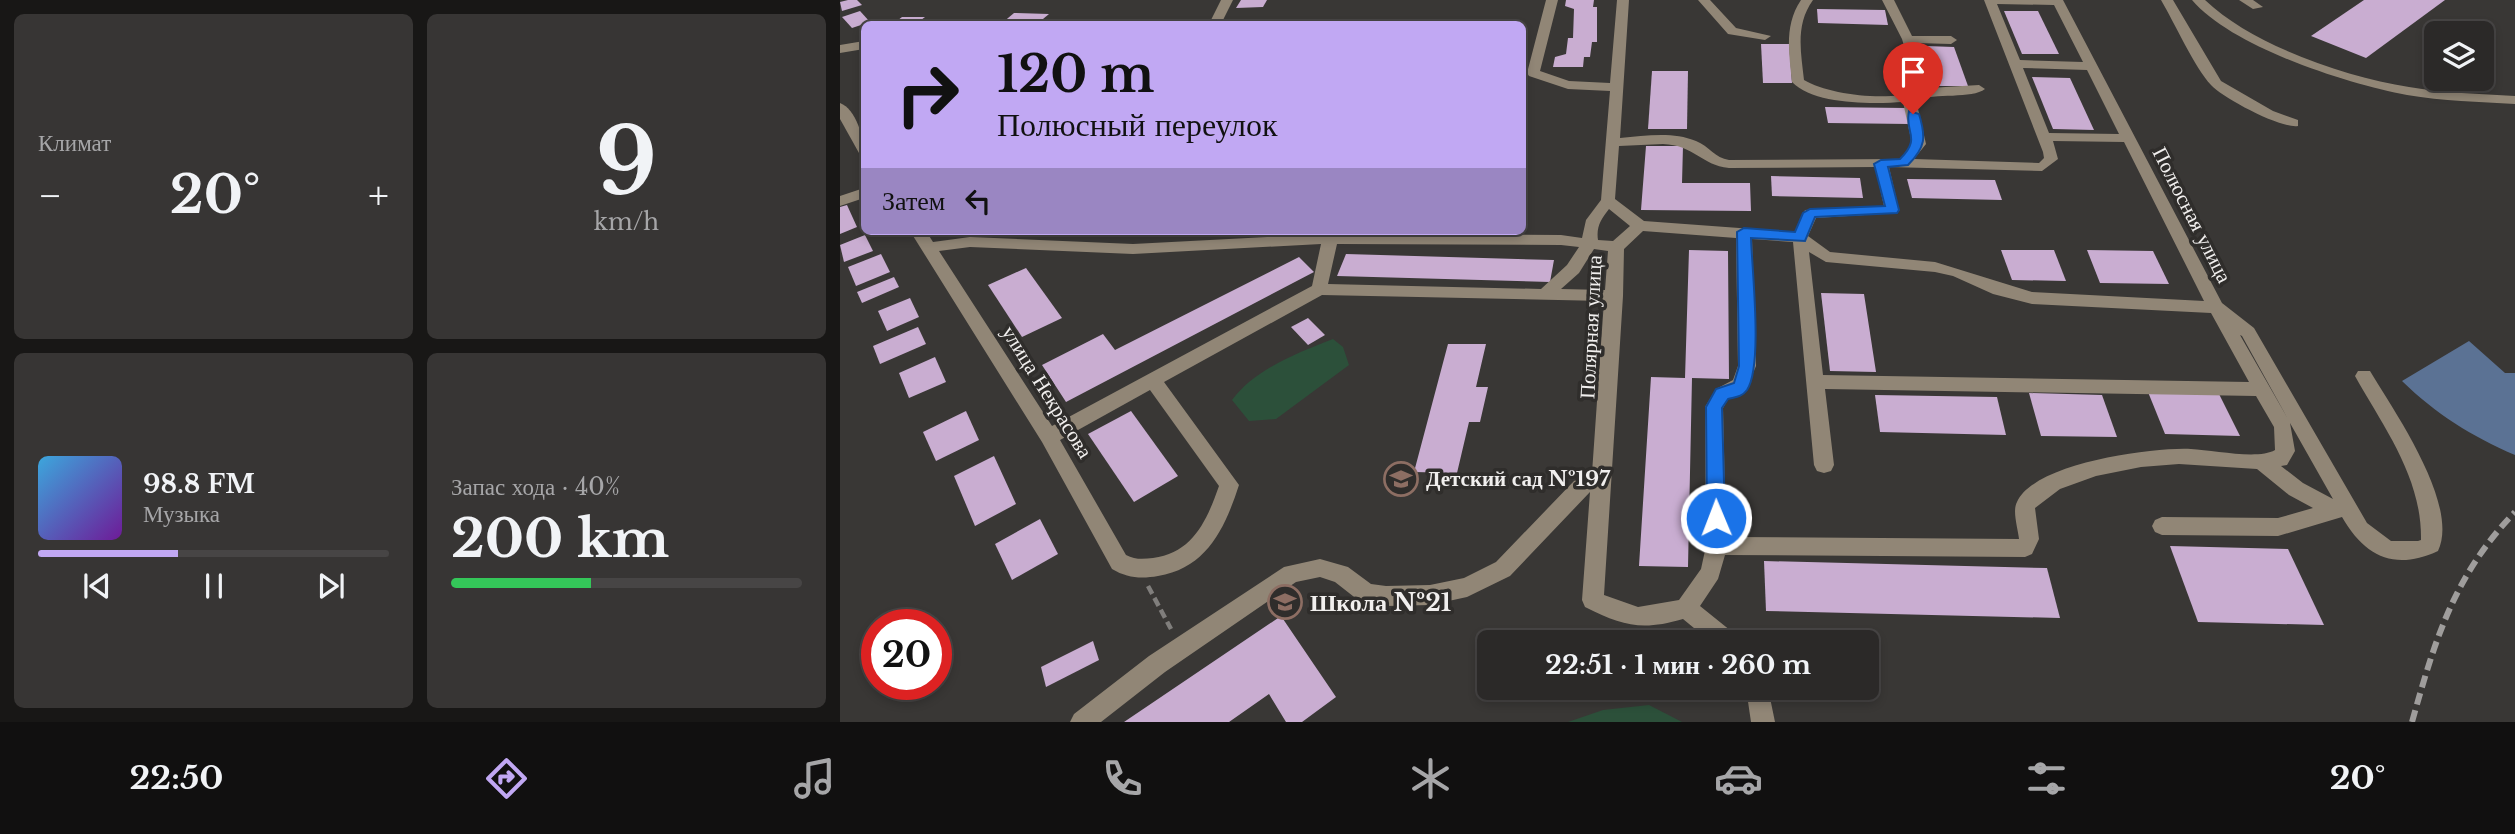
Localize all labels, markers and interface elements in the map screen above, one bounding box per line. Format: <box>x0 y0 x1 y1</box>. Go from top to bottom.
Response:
map controls <box>2424 21 2494 91</box>
button: layers <box>2424 21 2494 91</box>
pin <box>1883 42 1943 114</box>
text: 120 m <box>997 44 1155 105</box>
icon: right <box>882 49 973 140</box>
icon: arrive <box>1894 53 1932 91</box>
text: Полюсный переулок <box>997 105 1278 145</box>
text: 9 <box>596 106 657 219</box>
text: Климат <box>38 129 111 157</box>
street label: Полюсная улица <box>2147 143 2238 288</box>
text: 20° <box>170 163 260 227</box>
text: − <box>38 172 62 219</box>
text: + <box>368 172 389 219</box>
icon: left <box>959 182 997 220</box>
text: Затем <box>882 185 945 217</box>
text: km/h <box>594 208 659 236</box>
street label: Полярная улица <box>1574 254 1608 400</box>
street label: улица Некрасова <box>996 321 1098 464</box>
school or university icon: Детский сад №197 <box>1382 460 1420 498</box>
place label: Детский сад №197 <box>1426 466 1611 492</box>
text: 98.8 FM <box>143 468 255 500</box>
text: Запас хода · 40% <box>451 473 620 501</box>
position arrow <box>1679 481 1753 555</box>
text: Музыка <box>143 500 220 528</box>
text: 200 km <box>451 507 669 571</box>
icon: previous <box>78 567 116 605</box>
icon: pause <box>195 567 233 605</box>
icon: next <box>312 567 350 605</box>
school or university icon: Школа №21 <box>1266 583 1304 621</box>
place label: Школа №21 <box>1310 588 1451 617</box>
speed limit sign: 20 <box>861 609 952 700</box>
text: 22:51 · 1 мин · 260 m <box>1545 649 1811 681</box>
icon: directions <box>482 754 531 803</box>
icon: music <box>790 754 839 803</box>
icon: phone <box>1098 754 1147 803</box>
icon: climate <box>1406 754 1455 803</box>
icon: car <box>1714 754 1763 803</box>
icon: filters <box>2022 754 2071 803</box>
text: 22:50 <box>129 758 223 798</box>
text: 20° <box>2330 758 2385 798</box>

